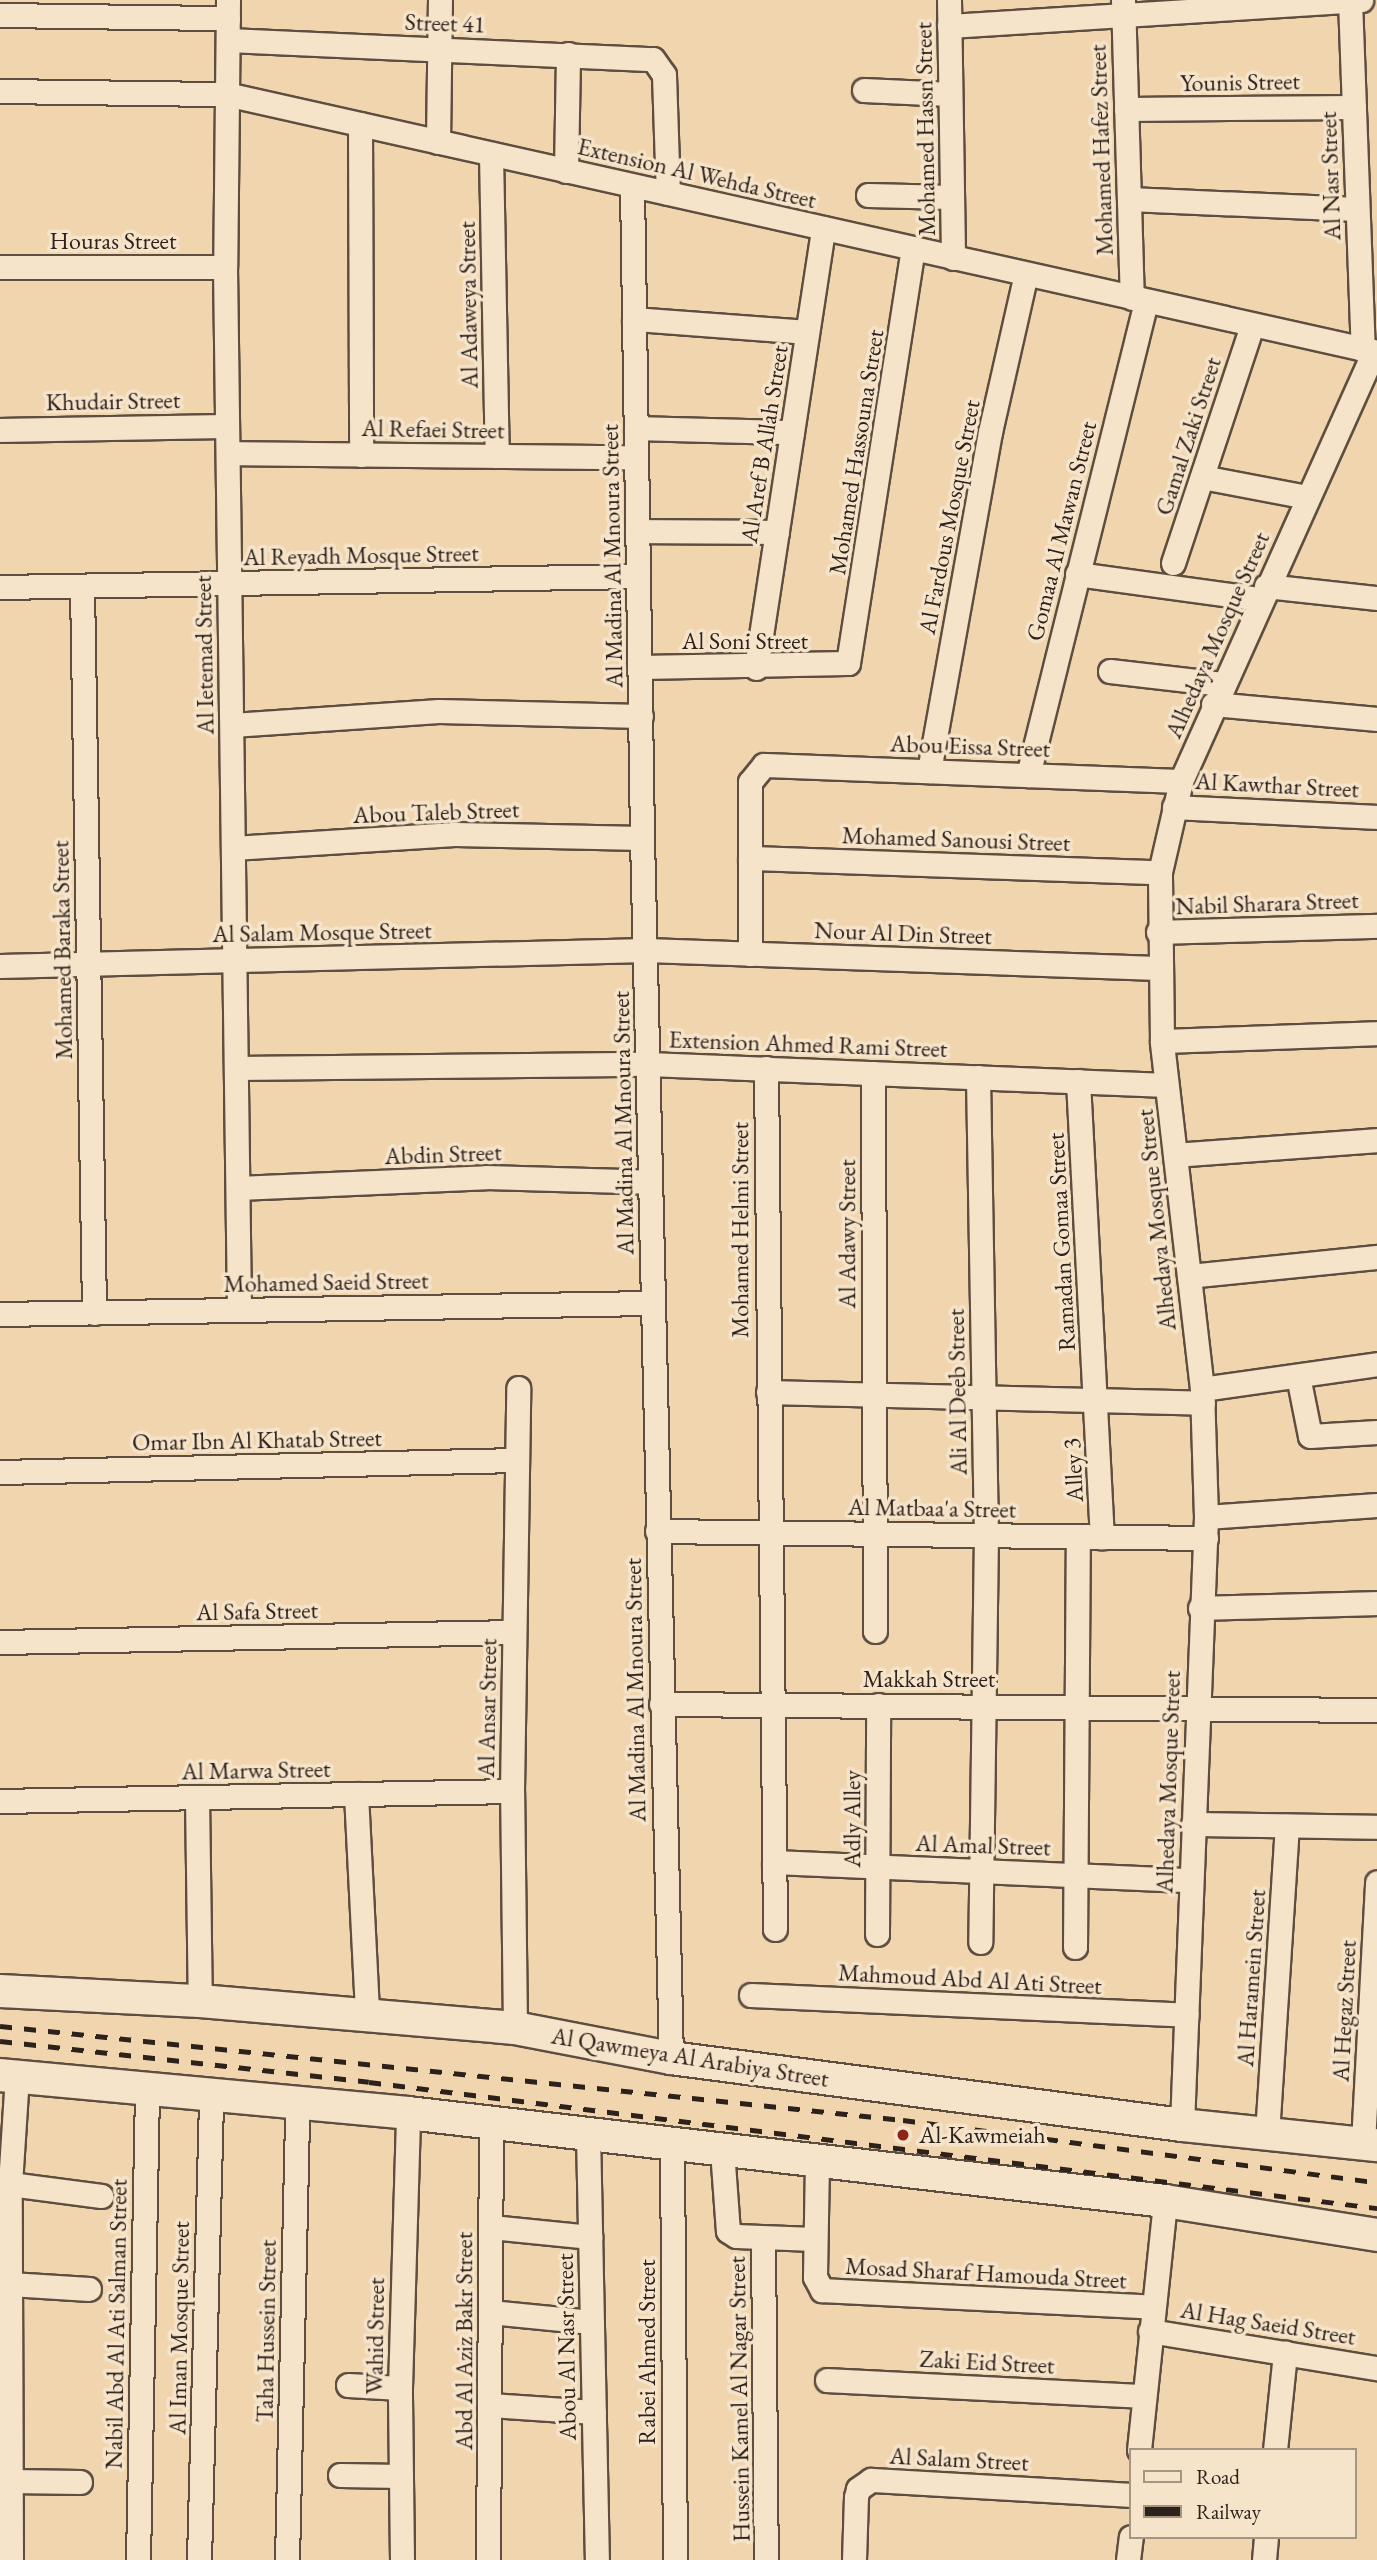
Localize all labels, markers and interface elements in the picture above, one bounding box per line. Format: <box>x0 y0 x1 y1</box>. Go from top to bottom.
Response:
street label: Street 41 <box>404 7 486 39</box>
street label: Mohamed Hassn Street <box>909 22 941 236</box>
street label: Mohamed Hafez Street <box>1083 44 1119 256</box>
street label: Younis Street <box>1180 67 1300 97</box>
street label: Al Nasr Street <box>1313 111 1347 241</box>
street label: Extension Al Wehda Street <box>575 132 819 214</box>
street label: Al Adaweya Street <box>452 221 484 389</box>
street label: Houras Street <box>50 227 176 255</box>
street label: Mohamed Hassouna Street <box>822 327 890 577</box>
street label: Al Aref B Allah Street <box>734 343 794 545</box>
street label: Gamal Zaki Street <box>1149 353 1227 519</box>
street label: Khudair Street <box>46 385 180 417</box>
street label: Al Fardous Mosque Street <box>912 397 986 637</box>
street label: Al Refaei Street <box>361 413 505 445</box>
street label: Gomaa Al Mawan Street <box>1020 418 1102 644</box>
street label: Al Madina Al Mnoura Street <box>595 424 629 688</box>
street label: Alhedaya Mosque Street <box>1159 527 1275 743</box>
street label: Al Reyadh Mosque Street <box>243 539 479 571</box>
street label: Al Ietemad Street <box>188 575 220 735</box>
street label: Al Soni Street <box>682 627 808 655</box>
street label: Abou Eissa Street <box>889 729 1051 763</box>
street label: Al Kawthar Street <box>1194 766 1360 804</box>
street label: Abou Taleb Street <box>352 795 520 829</box>
street label: Mohamed Sanousi Street <box>841 821 1071 857</box>
street label: Mohamed Baraka Street <box>46 840 78 1060</box>
street label: Nabil Sharara Street <box>1175 885 1359 921</box>
street label: Al Salam Mosque Street <box>212 916 432 948</box>
street label: Nour Al Din Street <box>814 916 992 950</box>
street label: Al Madina Al Mnoura Street <box>606 991 640 1255</box>
street label: Extension Ahmed Rami Street <box>668 1025 948 1063</box>
street label: Alhedaya Mosque Street <box>1130 1108 1182 1332</box>
street label: Mohamed Helmi Street <box>726 1122 754 1338</box>
street label: Ramadan Gomaa Street <box>1041 1132 1081 1352</box>
street label: Abdin Street <box>384 1138 502 1170</box>
street label: Al Adawy Street <box>833 1159 861 1309</box>
street label: Mohamed Saeid Street <box>223 1266 429 1298</box>
street label: Ali Al Deeb Street <box>941 1308 973 1476</box>
street label: Omar Ibn Al Khatab Street <box>132 1423 382 1457</box>
street label: Alley 3 <box>1057 1437 1089 1503</box>
street label: Al Matbaa'a Street <box>848 1492 1016 1524</box>
street label: Al Madina Al Mnoura Street <box>618 1558 652 1822</box>
street label: Al Safa Street <box>196 1596 318 1626</box>
street label: Al Ansar Street <box>471 1638 503 1778</box>
street label: Makkah Street <box>863 1665 995 1693</box>
street label: Alhedaya Mosque Street <box>1150 1670 1186 1894</box>
street label: Al Marwa Street <box>181 1754 331 1786</box>
street label: Adly Alley <box>838 1770 866 1868</box>
street label: Al Amal Street <box>915 1828 1051 1862</box>
street label: Al Haramein Street <box>1230 1888 1272 2068</box>
street label: Al Hegaz Street <box>1326 1939 1362 2083</box>
street label: Mahmoud Abd Al Ati Street <box>837 1958 1103 2000</box>
street label: Al Qawmeya Al Arabiya Street <box>549 2021 831 2093</box>
place label: Al-Kawmeiah <box>919 2121 1046 2149</box>
marker: Al-Kawmeiah <box>893 2125 913 2145</box>
street label: Nabil Abd Al Ati Salman Street <box>99 2179 133 2469</box>
street label: Al Iman Mosque Street <box>163 2221 195 2435</box>
street label: Abd Al Aziz Bakr Street <box>450 2232 478 2450</box>
street label: Taha Hussein Street <box>250 2239 282 2423</box>
street label: Mosad Sharaf Hamouda Street <box>844 2251 1128 2295</box>
street label: Abou Al Nasr Street <box>550 2253 582 2441</box>
street label: Hussein Kamel Al Nagar Street <box>722 2256 756 2542</box>
street label: Rabei Ahmed Street <box>633 2259 661 2445</box>
street label: Wahid Street <box>360 2277 390 2395</box>
street label: Al Hag Saeid Street <box>1178 2295 1358 2351</box>
street label: Zaki Eid Street <box>919 2344 1055 2380</box>
street label: Al Salam Street <box>889 2441 1029 2477</box>
legend <box>1128 2448 1356 2539</box>
text: Road <box>1196 2463 1240 2490</box>
text: Railway <box>1196 2498 1261 2525</box>

